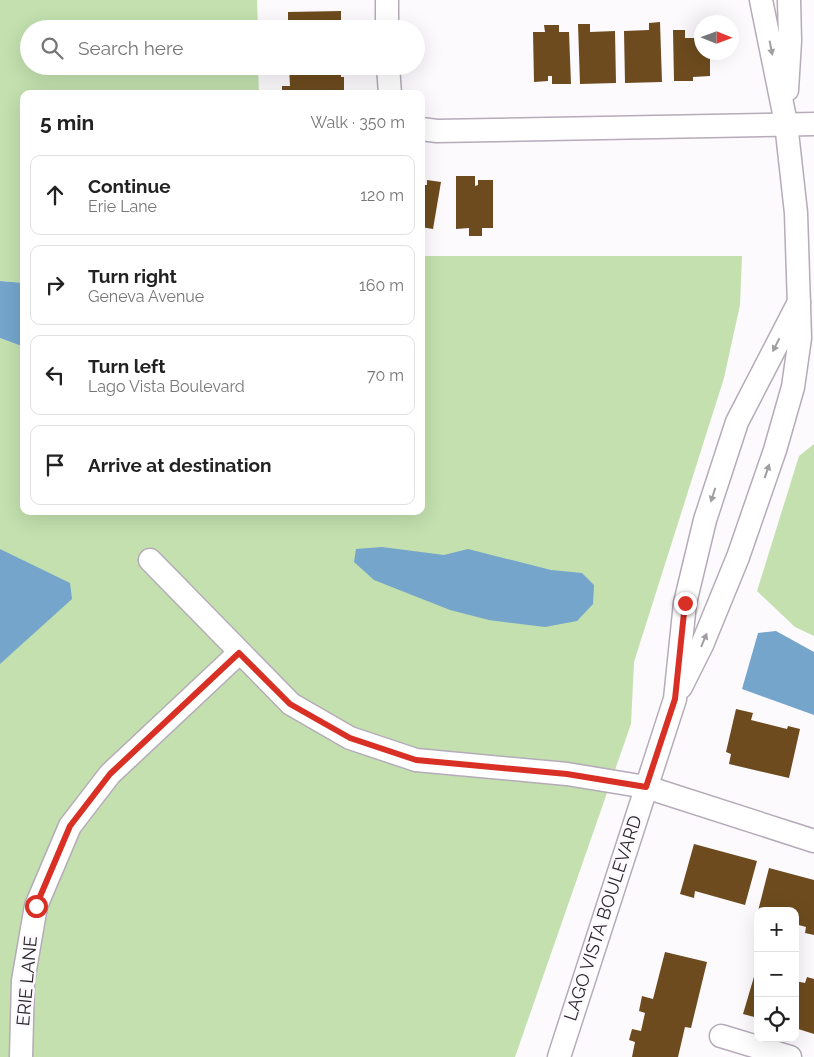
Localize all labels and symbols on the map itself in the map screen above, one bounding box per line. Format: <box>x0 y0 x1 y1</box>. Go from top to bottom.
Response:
north arrow <box>694 15 739 60</box>
one-way arrow <box>767 40 775 56</box>
one-way arrow <box>772 338 780 353</box>
one-way arrow <box>764 464 771 479</box>
one-way arrow <box>709 487 716 502</box>
route end <box>674 592 697 615</box>
one-way arrow <box>701 633 709 647</box>
street label: LAGO VISTA BOULEVARD <box>559 812 646 1023</box>
route start <box>25 895 48 918</box>
street label: ERIE LANE <box>12 935 41 1027</box>

